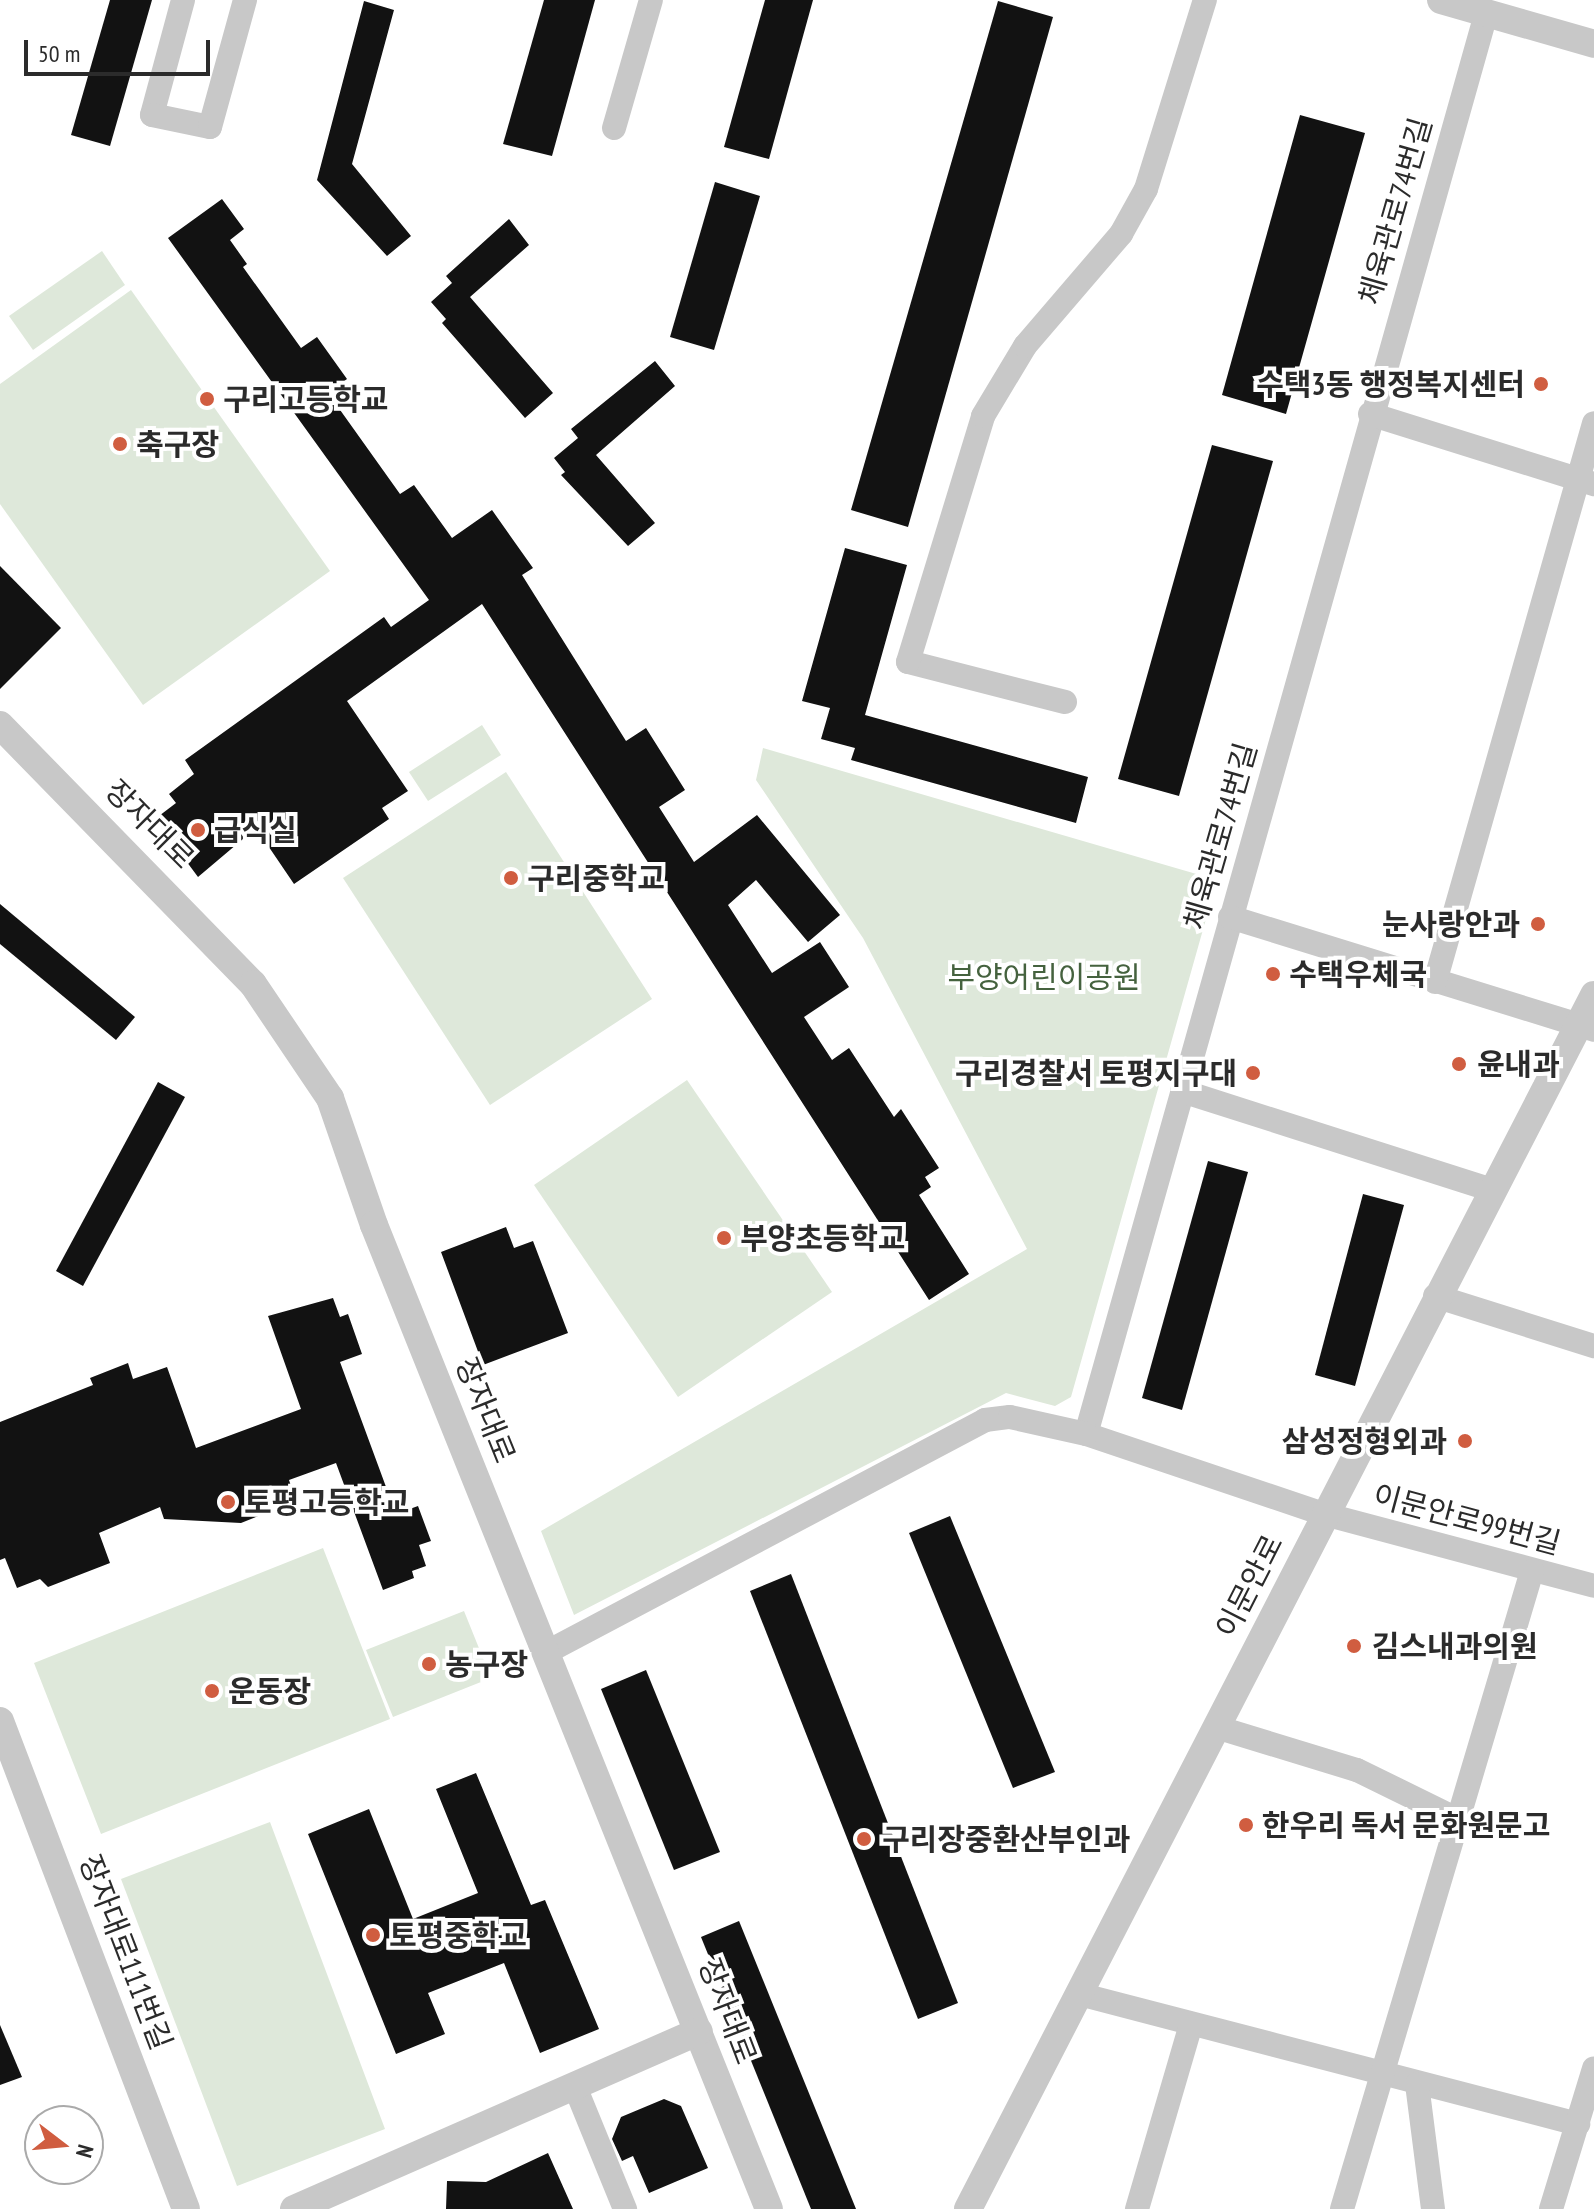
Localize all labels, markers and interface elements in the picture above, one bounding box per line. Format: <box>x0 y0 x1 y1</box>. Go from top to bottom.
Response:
scale bar <box>28 24 214 74</box>
text: 50 m <box>38 38 80 69</box>
street label: 체육관로74번길 <box>1351 113 1439 309</box>
place label: 수택3동 행정복지센터 <box>1256 366 1525 402</box>
marker: 수택3동 행정복지센터 <box>1532 375 1550 393</box>
place label: 구리고등학교 <box>223 381 389 417</box>
marker: 구리고등학교 <box>198 390 216 408</box>
place label: 축구장 <box>136 426 219 462</box>
marker: 축구장 <box>111 435 129 453</box>
street label: 체육관로74번길 <box>1176 738 1264 934</box>
street label: 장자대로 <box>98 772 202 876</box>
place label: 급식실 <box>214 812 297 848</box>
marker: 급식실 <box>189 821 207 839</box>
place label: 구리중학교 <box>527 860 665 896</box>
marker: 구리중학교 <box>502 869 520 887</box>
place label: 눈사랑안과 <box>1382 906 1520 942</box>
marker: 눈사랑안과 <box>1527 913 1549 935</box>
place label: 수택우체국 <box>1289 956 1427 992</box>
park label: 부양어린이공원 <box>947 959 1141 995</box>
marker: 수택우체국 <box>1264 965 1282 983</box>
place label: 윤내과 <box>1477 1046 1560 1082</box>
marker: 윤내과 <box>1448 1053 1470 1075</box>
place label: 구리경찰서 토평지구대 <box>955 1055 1237 1091</box>
marker: 구리경찰서 토평지구대 <box>1244 1064 1262 1082</box>
place label: 부양초등학교 <box>740 1220 906 1256</box>
marker: 부양초등학교 <box>715 1229 733 1247</box>
street label: 장자대로 <box>449 1352 523 1468</box>
place label: 삼성정형외과 <box>1281 1423 1447 1459</box>
marker: 삼성정형외과 <box>1454 1430 1476 1452</box>
street label: 이문안로99번길 <box>1369 1477 1565 1561</box>
place label: 토평고등학교 <box>244 1484 410 1520</box>
marker: 토평고등학교 <box>219 1493 237 1511</box>
street label: 이문안로 <box>1208 1529 1290 1643</box>
place label: 김스내과의원 <box>1372 1628 1538 1664</box>
marker: 김스내과의원 <box>1343 1635 1365 1657</box>
place label: 농구장 <box>445 1646 528 1682</box>
marker: 농구장 <box>420 1655 438 1673</box>
place label: 운동장 <box>228 1673 311 1709</box>
marker: 운동장 <box>203 1682 221 1700</box>
place label: 한우리 독서 문화원문고 <box>1262 1807 1550 1843</box>
marker: 한우리 독서 문화원문고 <box>1237 1816 1255 1834</box>
place label: 구리장중환산부인과 <box>882 1821 1130 1857</box>
marker: 구리장중환산부인과 <box>853 1828 875 1850</box>
street label: 장자대로111번길 <box>72 1849 180 2055</box>
place label: 토평중학교 <box>389 1917 527 1953</box>
marker: 토평중학교 <box>364 1926 382 1944</box>
street label: 장자대로 <box>691 1953 765 2069</box>
north arrow <box>24 2105 104 2185</box>
text: N <box>70 2141 100 2161</box>

